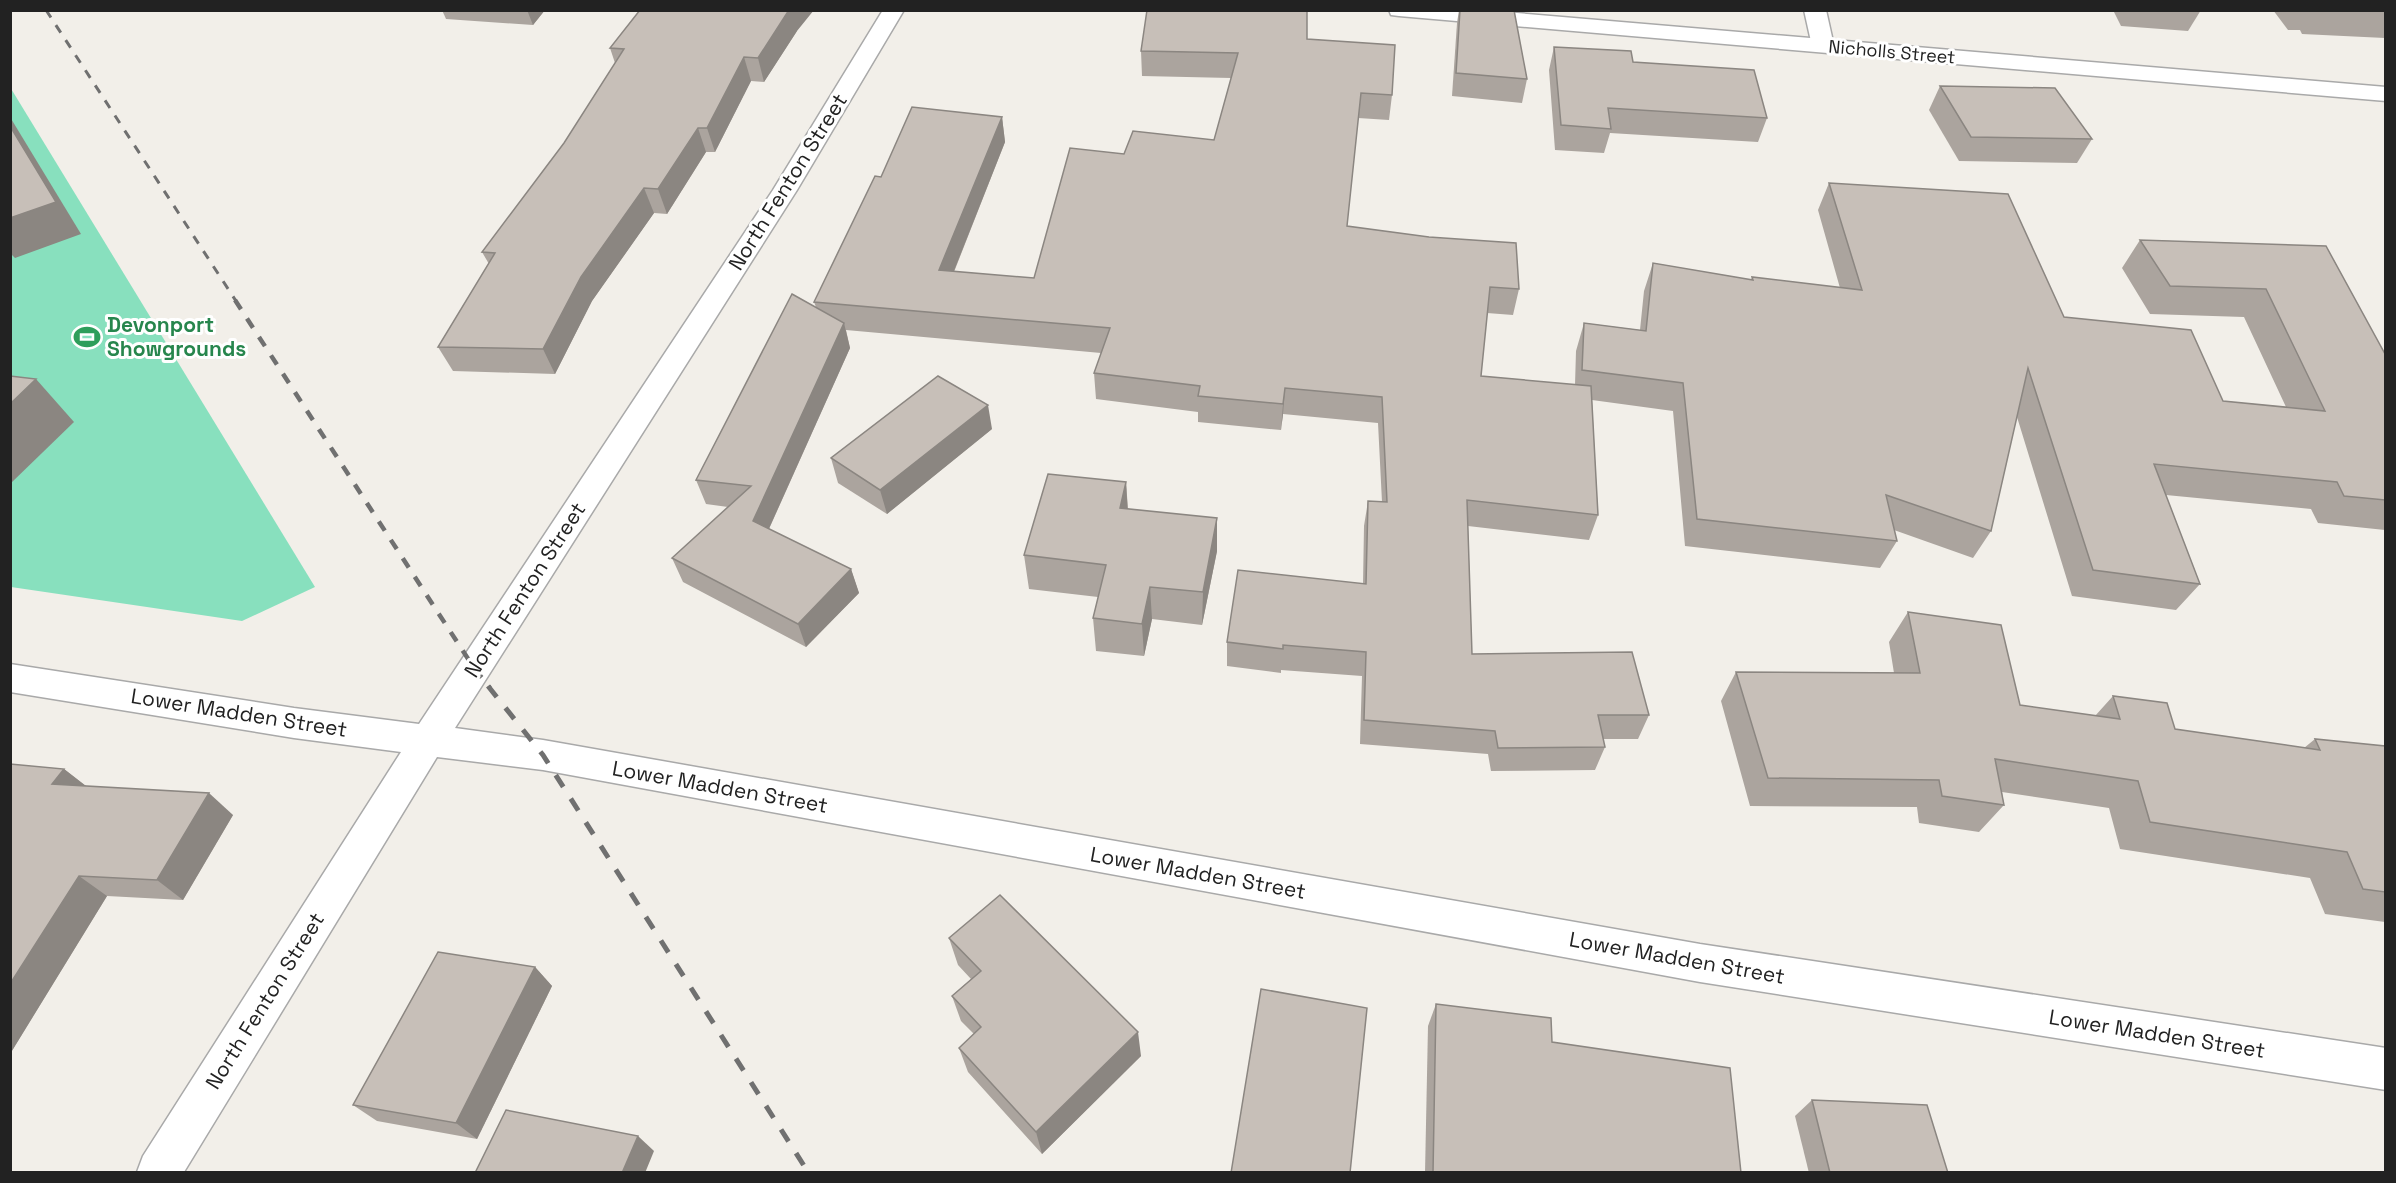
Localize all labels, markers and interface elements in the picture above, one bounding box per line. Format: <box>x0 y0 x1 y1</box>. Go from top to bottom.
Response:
street label: Nicholls Street <box>1828 35 1956 69</box>
street label: North Fenton Street <box>722 88 853 275</box>
place label: Devonport Showgrounds <box>107 311 246 362</box>
sports icon: Devonport Showgrounds <box>72 322 102 352</box>
street label: North Fenton Street <box>458 497 591 683</box>
street label: Lower Madden Street <box>129 682 349 743</box>
street label: Lower Madden Street <box>610 754 830 819</box>
street label: Lower Madden Street <box>1088 840 1308 905</box>
street label: North Fenton Street <box>199 907 330 1094</box>
street label: Lower Madden Street <box>1567 925 1787 990</box>
street label: Lower Madden Street <box>2047 1003 2267 1064</box>

